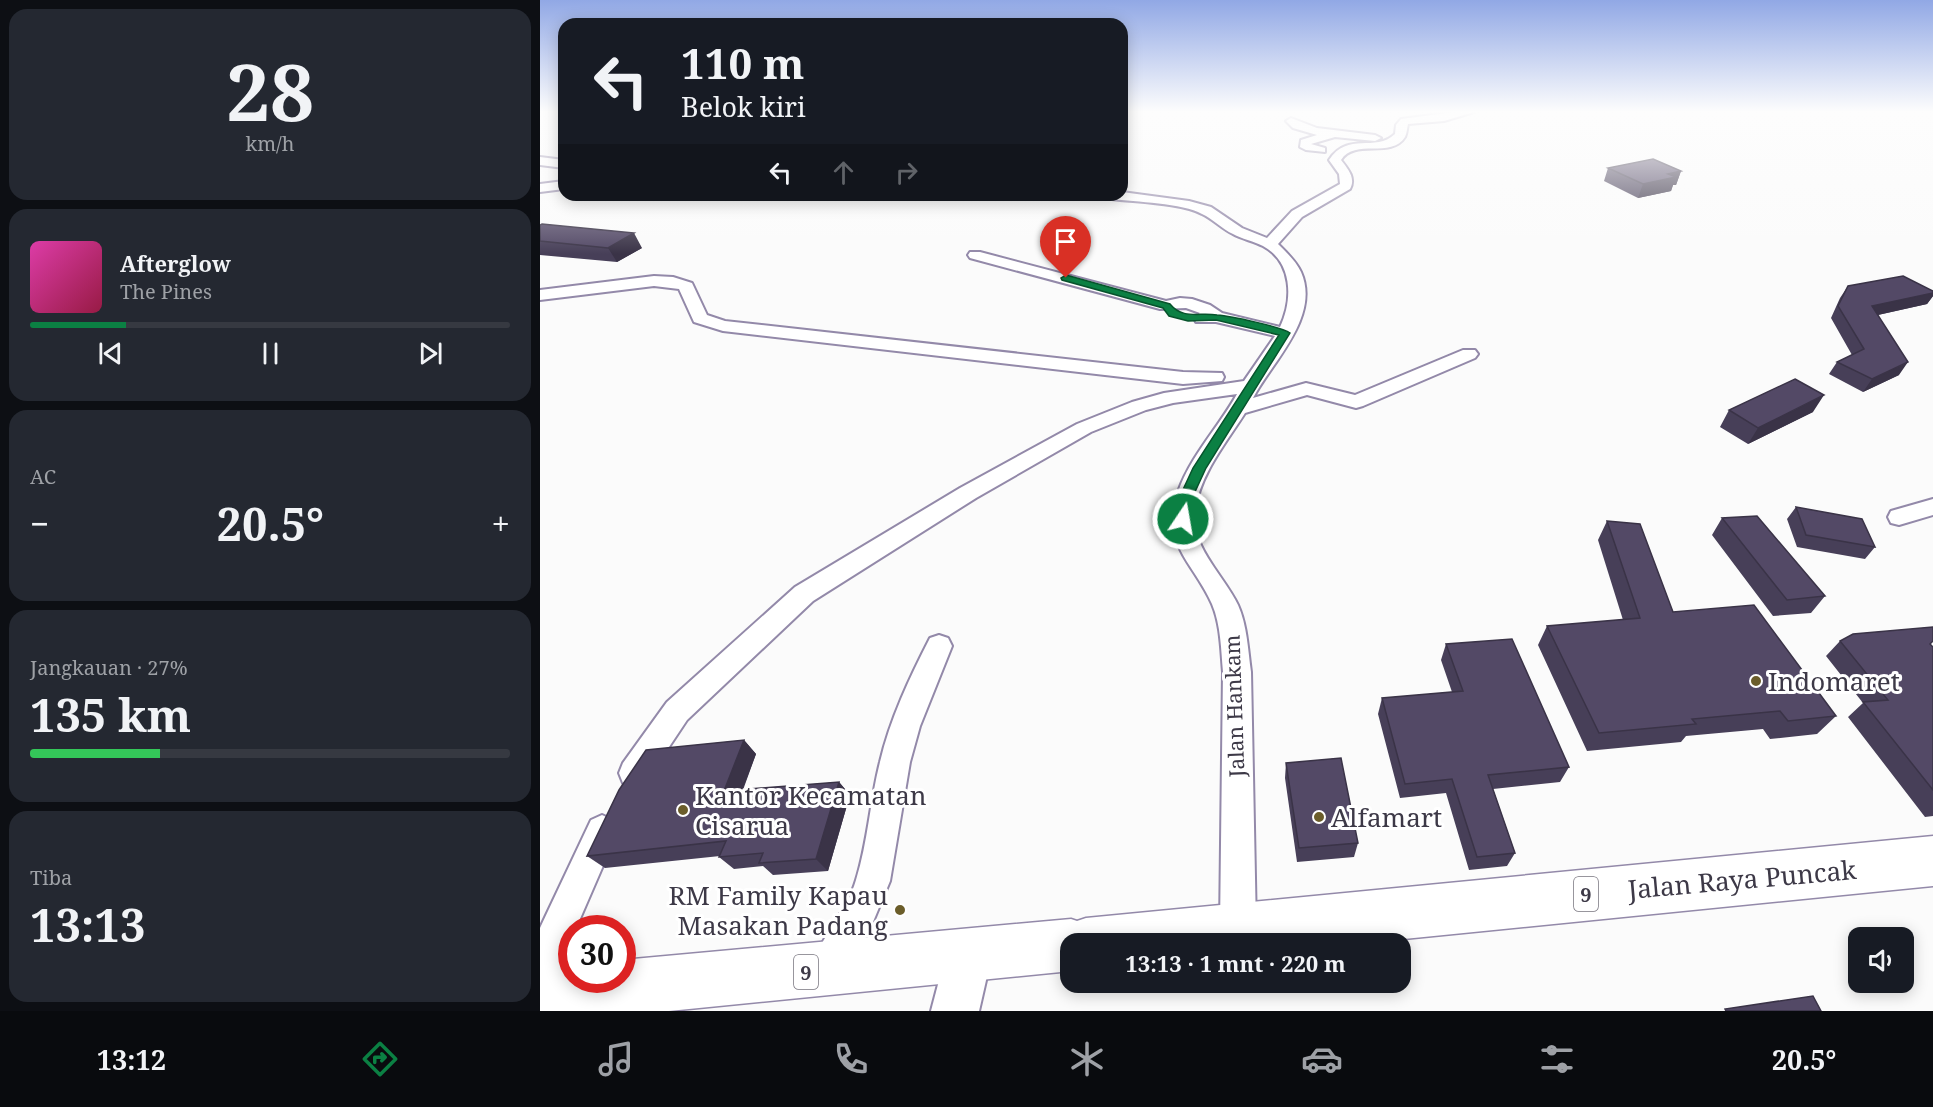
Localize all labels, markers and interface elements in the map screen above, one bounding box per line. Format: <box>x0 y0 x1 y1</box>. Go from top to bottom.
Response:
text: 110 m <box>681 34 805 91</box>
text: 28 <box>226 38 314 144</box>
icon: left <box>582 42 660 120</box>
text: Belok kiri <box>681 88 806 125</box>
text: km/h <box>245 130 295 157</box>
icon: left <box>764 156 797 189</box>
icon: ahead <box>827 156 860 189</box>
icon: right <box>890 156 923 189</box>
pin <box>1040 216 1091 278</box>
icon: arrive <box>1049 225 1082 258</box>
text: Afterglow <box>120 248 231 278</box>
text: The Pines <box>120 278 212 305</box>
icon: previous <box>94 337 127 370</box>
icon: pause <box>254 337 287 370</box>
icon: next <box>414 337 447 370</box>
text: AC <box>30 463 56 490</box>
position arrow <box>1151 487 1215 551</box>
text: 20.5° <box>217 493 324 554</box>
text: − <box>30 501 49 546</box>
text: + <box>492 501 510 546</box>
street label: Jalan Hankam <box>1218 634 1251 779</box>
text: Jangkauan · 27% <box>30 654 188 681</box>
place label: Indomaret <box>1768 663 1900 699</box>
marker: Indomaret <box>1749 674 1763 688</box>
text: 135 km <box>30 684 191 745</box>
place label: Kantor Kecamatan Cisarua <box>695 777 927 843</box>
place label: Alfamart <box>1331 799 1442 835</box>
marker: Kantor Kecamatan Cisarua <box>676 803 690 817</box>
marker: Alfamart <box>1312 810 1326 824</box>
street label: Jalan Raya Puncak <box>1625 851 1858 907</box>
text: Tiba <box>30 864 72 891</box>
place label: RM Family Kapau Masakan Padang <box>669 877 888 943</box>
road number: 9 <box>1574 877 1598 911</box>
text: 13:13 <box>30 894 145 955</box>
marker: RM Family Kapau Masakan Padang <box>893 903 907 917</box>
speed limit sign: 30 <box>558 915 636 993</box>
map controls <box>1848 927 1914 993</box>
button: sound <box>1848 927 1914 993</box>
text: 13:13 · 1 mnt · 220 m <box>1125 948 1346 978</box>
road number: 9 <box>794 955 818 989</box>
icon: directions <box>359 1038 401 1080</box>
icon: music <box>595 1038 637 1080</box>
icon: phone <box>830 1038 872 1080</box>
icon: climate <box>1066 1038 1108 1080</box>
icon: car <box>1301 1038 1343 1080</box>
icon: filters <box>1536 1038 1578 1080</box>
text: 13:12 <box>97 1041 166 1078</box>
text: 20.5° <box>1772 1041 1836 1078</box>

